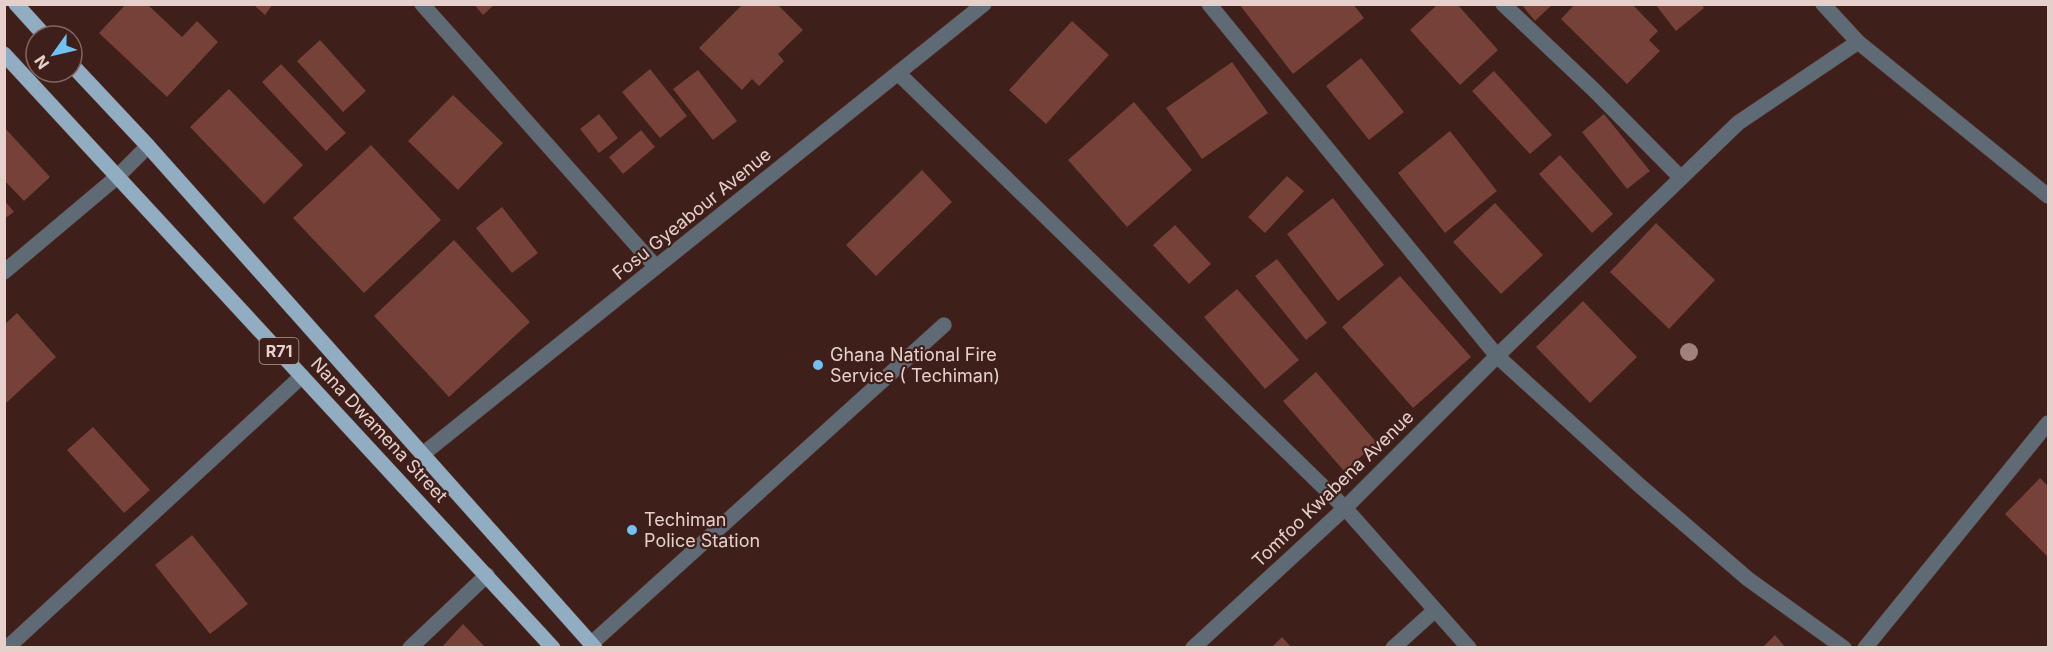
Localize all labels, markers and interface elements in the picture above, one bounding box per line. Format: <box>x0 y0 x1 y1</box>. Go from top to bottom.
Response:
north arrow <box>24 24 84 84</box>
text: N <box>30 52 53 73</box>
street label: Fosu Gyeabour Avenue <box>608 143 775 284</box>
road number: R71 <box>260 338 298 364</box>
place label: Ghana National Fire Service ( Techiman) <box>830 344 1000 386</box>
street label: Nana Dwamena Street <box>307 353 452 506</box>
marker: Ghana National Fire Service ( Techiman) <box>811 358 825 372</box>
street label: Tomfoo Kwabena Avenue <box>1248 406 1418 571</box>
place label: Techiman Police Station <box>644 509 760 551</box>
marker: Techiman Police Station <box>625 523 639 537</box>

